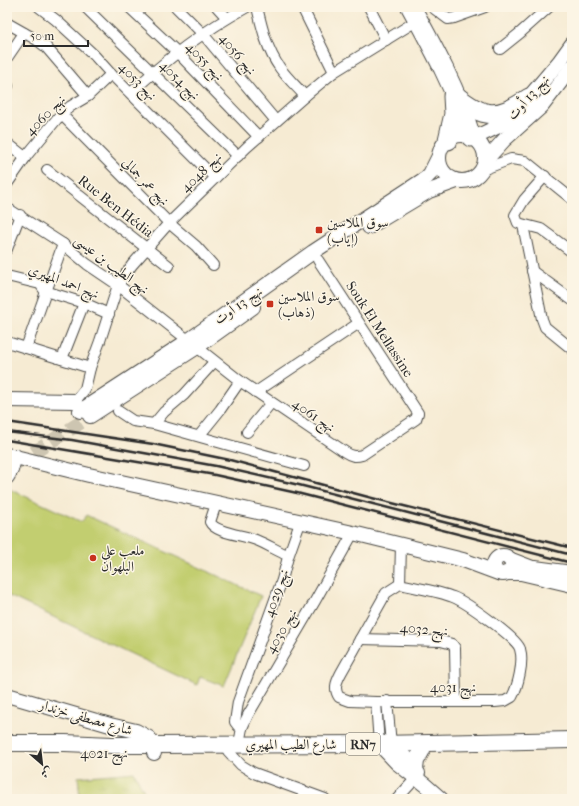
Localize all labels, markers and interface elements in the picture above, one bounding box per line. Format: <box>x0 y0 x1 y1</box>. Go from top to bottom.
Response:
scale bar <box>24 22 88 48</box>
text: 50 m <box>30 29 54 43</box>
street label: نهج 4056 <box>212 30 260 81</box>
street label: نهج 4055 <box>179 38 227 87</box>
street label: نهج 4054 <box>153 57 203 107</box>
street label: نهج 4053 <box>112 59 160 107</box>
street label: نهج 13 أوت <box>502 70 556 126</box>
street label: نهج 4060 <box>22 91 72 142</box>
street label: نهج 4048 <box>177 149 228 199</box>
street label: نهج عمر جمالي <box>116 154 173 212</box>
street label: Rue Ben Hédia <box>75 172 157 241</box>
place label: سوق الملاسين (إياب) <box>327 214 389 248</box>
marker: سوق الملاسين (إياب) <box>314 225 324 235</box>
street label: نهج الطيب بن عيسى <box>69 231 152 301</box>
street label: نهج احمد المهيري <box>25 260 101 306</box>
street label: Souk El Mellassine <box>342 278 417 380</box>
street label: نهج 13 أوت <box>210 281 268 331</box>
place label: سوق الملاسين (ذهاب) <box>278 288 340 321</box>
marker: سوق الملاسين (ذهاب) <box>265 299 275 309</box>
street label: نهج 4061 <box>287 395 338 439</box>
place label: ملعب علي البلهوان <box>101 542 144 575</box>
marker: ملعب علي البلهوان <box>88 553 98 563</box>
street label: نهج 4029 <box>260 567 296 621</box>
street label: نهج 4030 <box>262 606 304 659</box>
street label: نهج 4032 <box>399 619 449 644</box>
street label: نهج 4031 <box>430 679 476 700</box>
street label: شارع مصطفى خزندار <box>35 695 135 742</box>
road number: RN7 <box>346 733 380 755</box>
street label: شارع الطيب المهيري <box>245 736 337 756</box>
north arrow <box>22 744 62 784</box>
street label: نهج 4021 <box>80 745 128 766</box>
text: ش <box>39 764 54 781</box>

